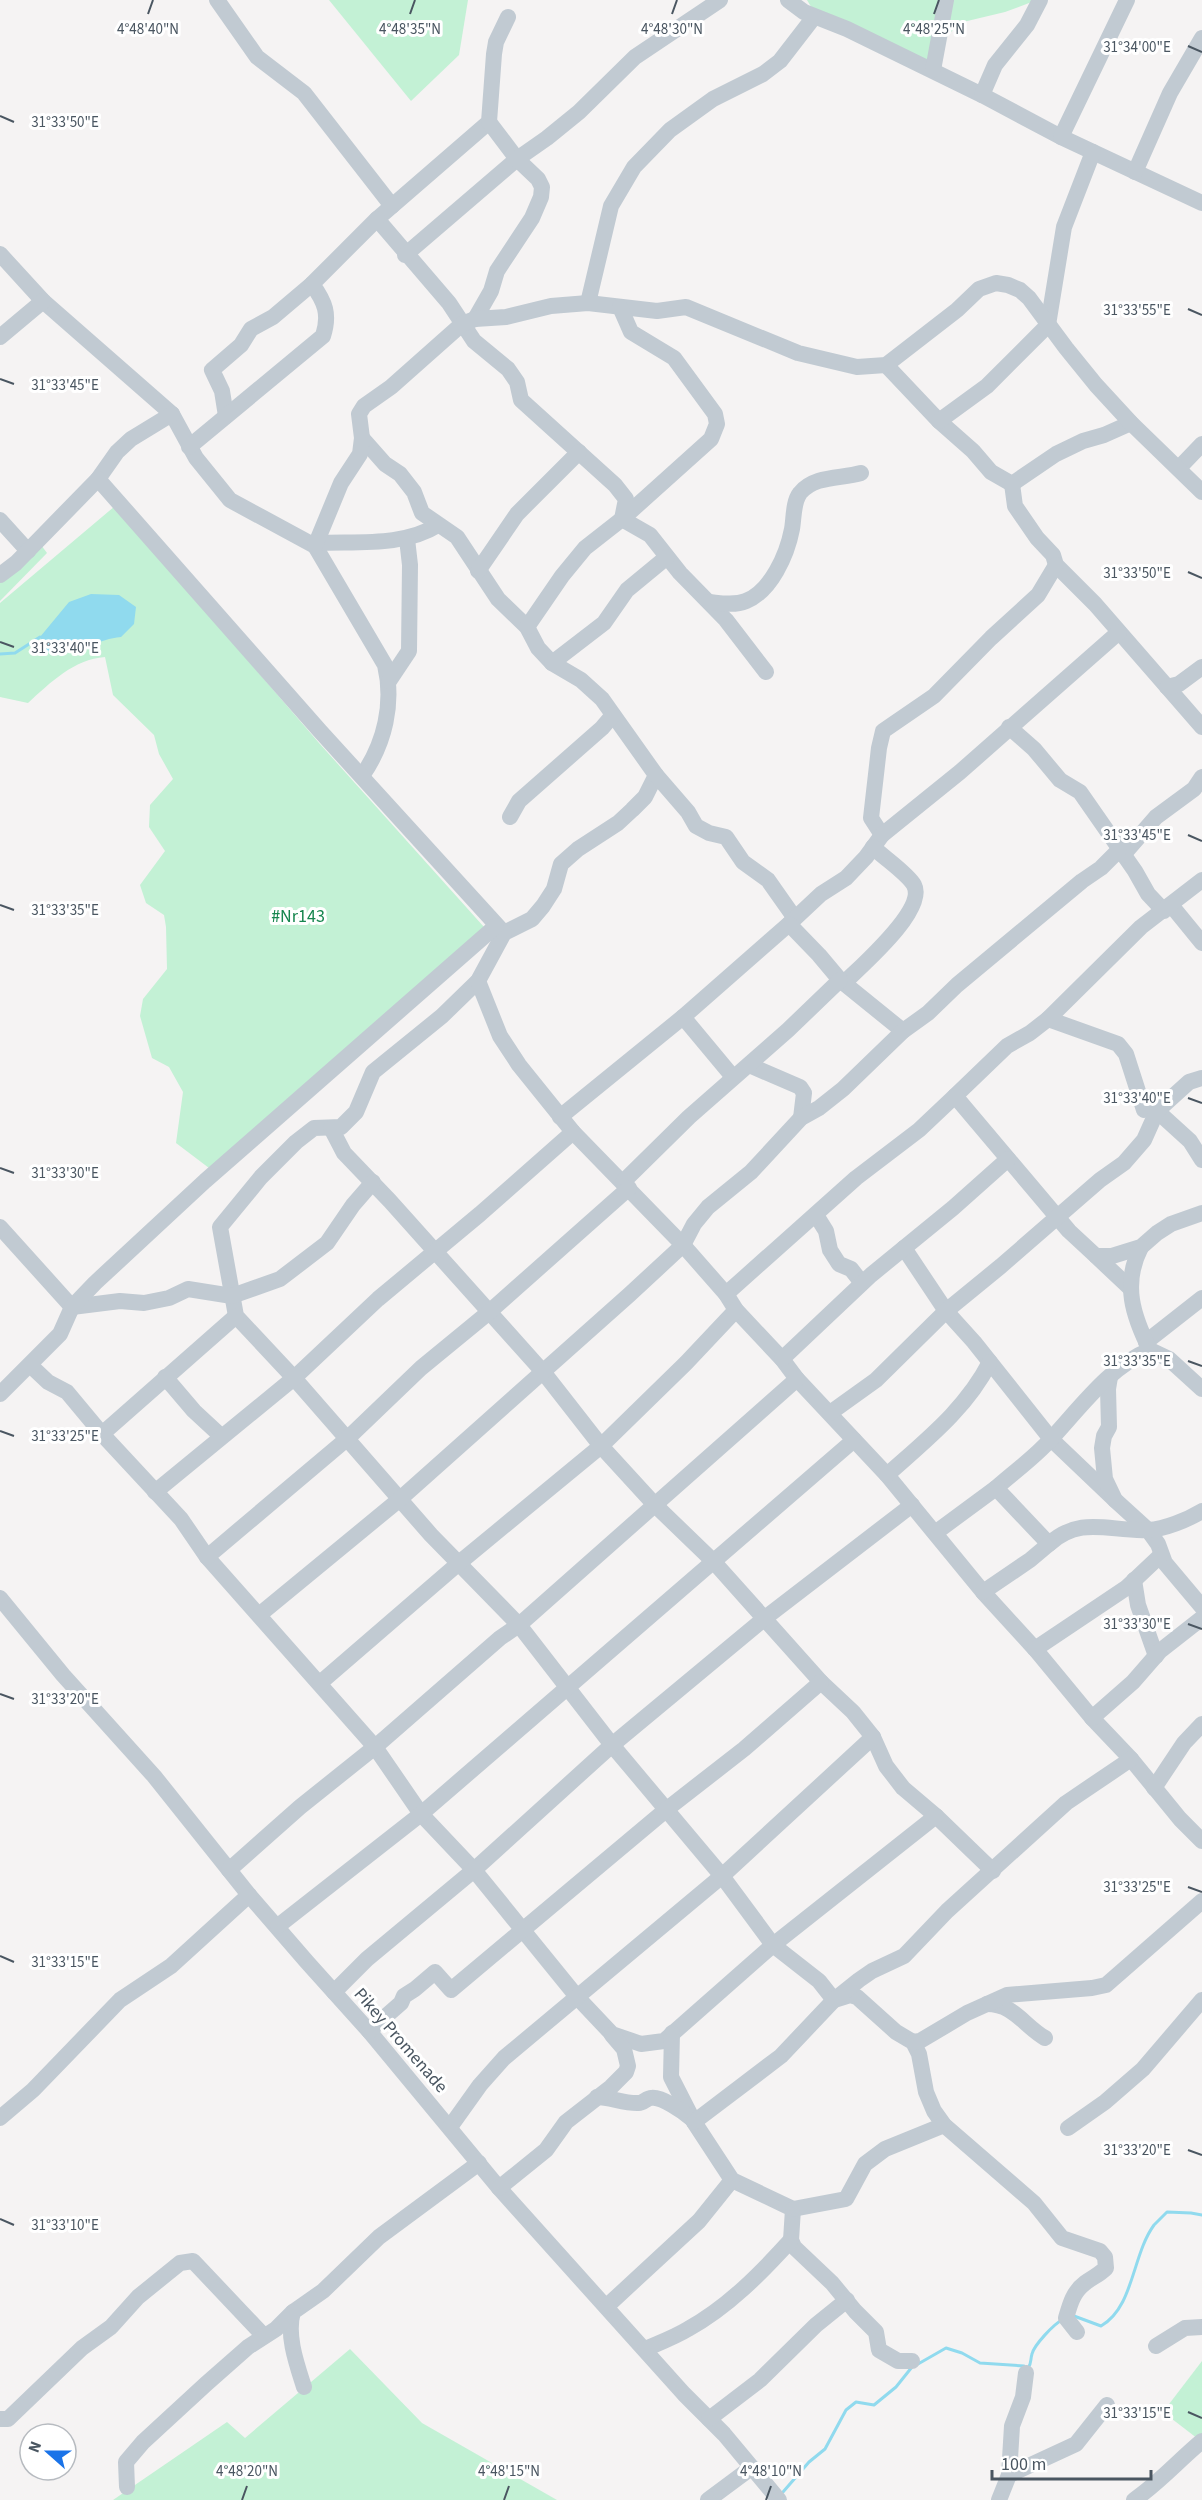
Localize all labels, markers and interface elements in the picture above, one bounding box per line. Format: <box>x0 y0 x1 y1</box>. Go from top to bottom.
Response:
text: 4°48'40"N <box>117 19 179 40</box>
text: 4°48'35"N <box>379 19 441 40</box>
text: 4°48'30"N <box>641 19 703 40</box>
text: 4°48'25"N <box>903 19 965 40</box>
text: 31°34'00"E <box>1103 37 1171 58</box>
text: 31°33'50"E <box>31 112 99 133</box>
text: 31°33'55"E <box>1103 300 1171 321</box>
text: 31°33'45"E <box>31 375 99 396</box>
text: 31°33'50"E <box>1103 563 1171 584</box>
text: 31°33'40"E <box>31 638 99 659</box>
text: 31°33'45"E <box>1103 825 1171 846</box>
text: 31°33'35"E <box>31 900 99 921</box>
park label: #Nr143 <box>271 904 325 929</box>
text: 31°33'40"E <box>1103 1088 1171 1109</box>
text: 31°33'30"E <box>31 1163 99 1184</box>
text: 31°33'35"E <box>1103 1351 1171 1372</box>
text: 31°33'25"E <box>31 1426 99 1447</box>
text: 31°33'30"E <box>1103 1614 1171 1635</box>
text: 31°33'20"E <box>31 1689 99 1710</box>
text: 31°33'25"E <box>1103 1877 1171 1898</box>
text: 31°33'15"E <box>31 1952 99 1973</box>
street label: Pikey Promenade <box>348 1982 453 2098</box>
text: 31°33'20"E <box>1103 2140 1171 2161</box>
text: 31°33'10"E <box>31 2215 99 2236</box>
text: 31°33'15"E <box>1103 2403 1171 2424</box>
north arrow <box>18 2422 78 2482</box>
text: N <box>23 2438 47 2456</box>
scale bar <box>992 2443 1151 2481</box>
text: 100 m <box>1001 2452 1046 2477</box>
text: 4°48'20"N <box>216 2461 278 2482</box>
text: 4°48'15"N <box>478 2461 540 2482</box>
text: 4°48'10"N <box>740 2461 802 2482</box>

